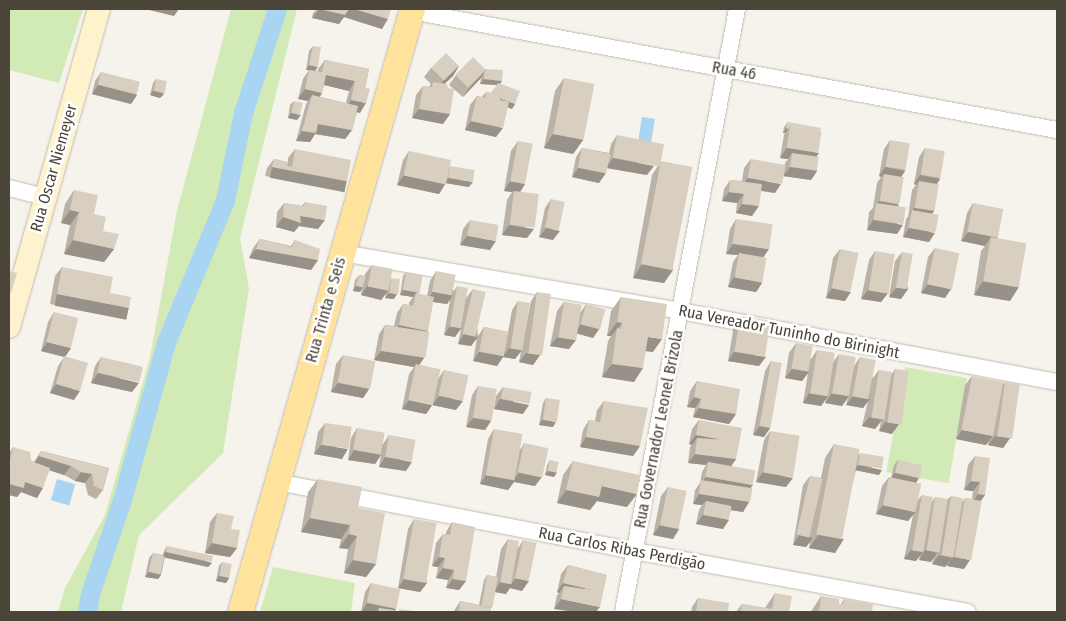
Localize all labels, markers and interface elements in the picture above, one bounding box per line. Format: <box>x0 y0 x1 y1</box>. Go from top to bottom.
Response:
street label: Rua 46 <box>710 58 758 84</box>
street label: Rua Oscar Niemeyer <box>27 102 81 234</box>
street label: Rua Trinta e Seis <box>302 255 350 365</box>
street label: Rua Vereador Tuninho do Birinight <box>677 301 901 363</box>
street label: Rua Governador Leonel Brizola <box>630 328 688 530</box>
street label: Rua Carlos Ribas Perdigão <box>537 523 707 575</box>

